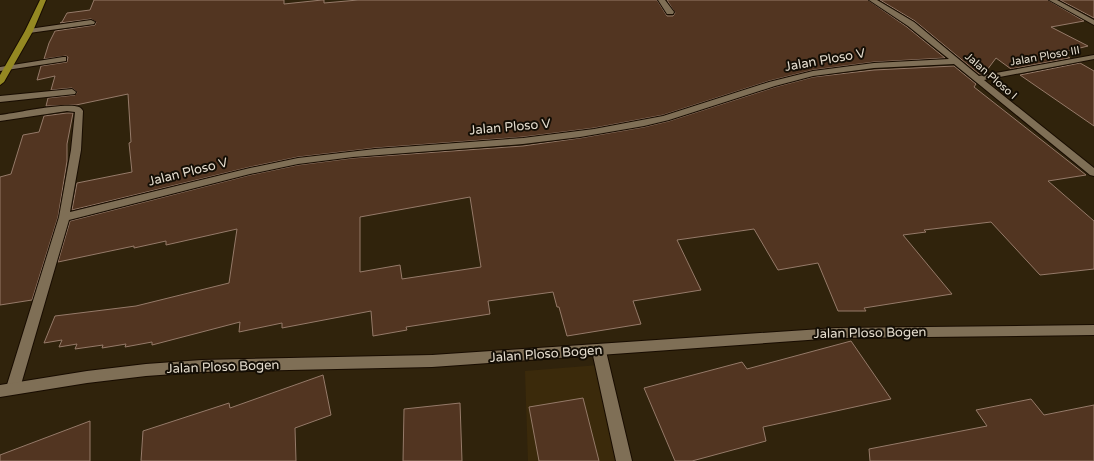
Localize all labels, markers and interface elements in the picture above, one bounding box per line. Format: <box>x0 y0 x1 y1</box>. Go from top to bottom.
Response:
street label: Jalan Ploso III <box>1009 43 1081 69</box>
street label: Jalan Ploso V <box>783 45 867 75</box>
street label: Jalan Ploso I <box>962 50 1020 102</box>
street label: Jalan Ploso V <box>469 115 551 139</box>
street label: Jalan Ploso V <box>146 154 230 190</box>
street label: Jalan Ploso Bogen <box>813 324 927 342</box>
street label: Jalan Ploso Bogen <box>489 342 603 366</box>
street label: Jalan Ploso Bogen <box>166 357 280 377</box>

